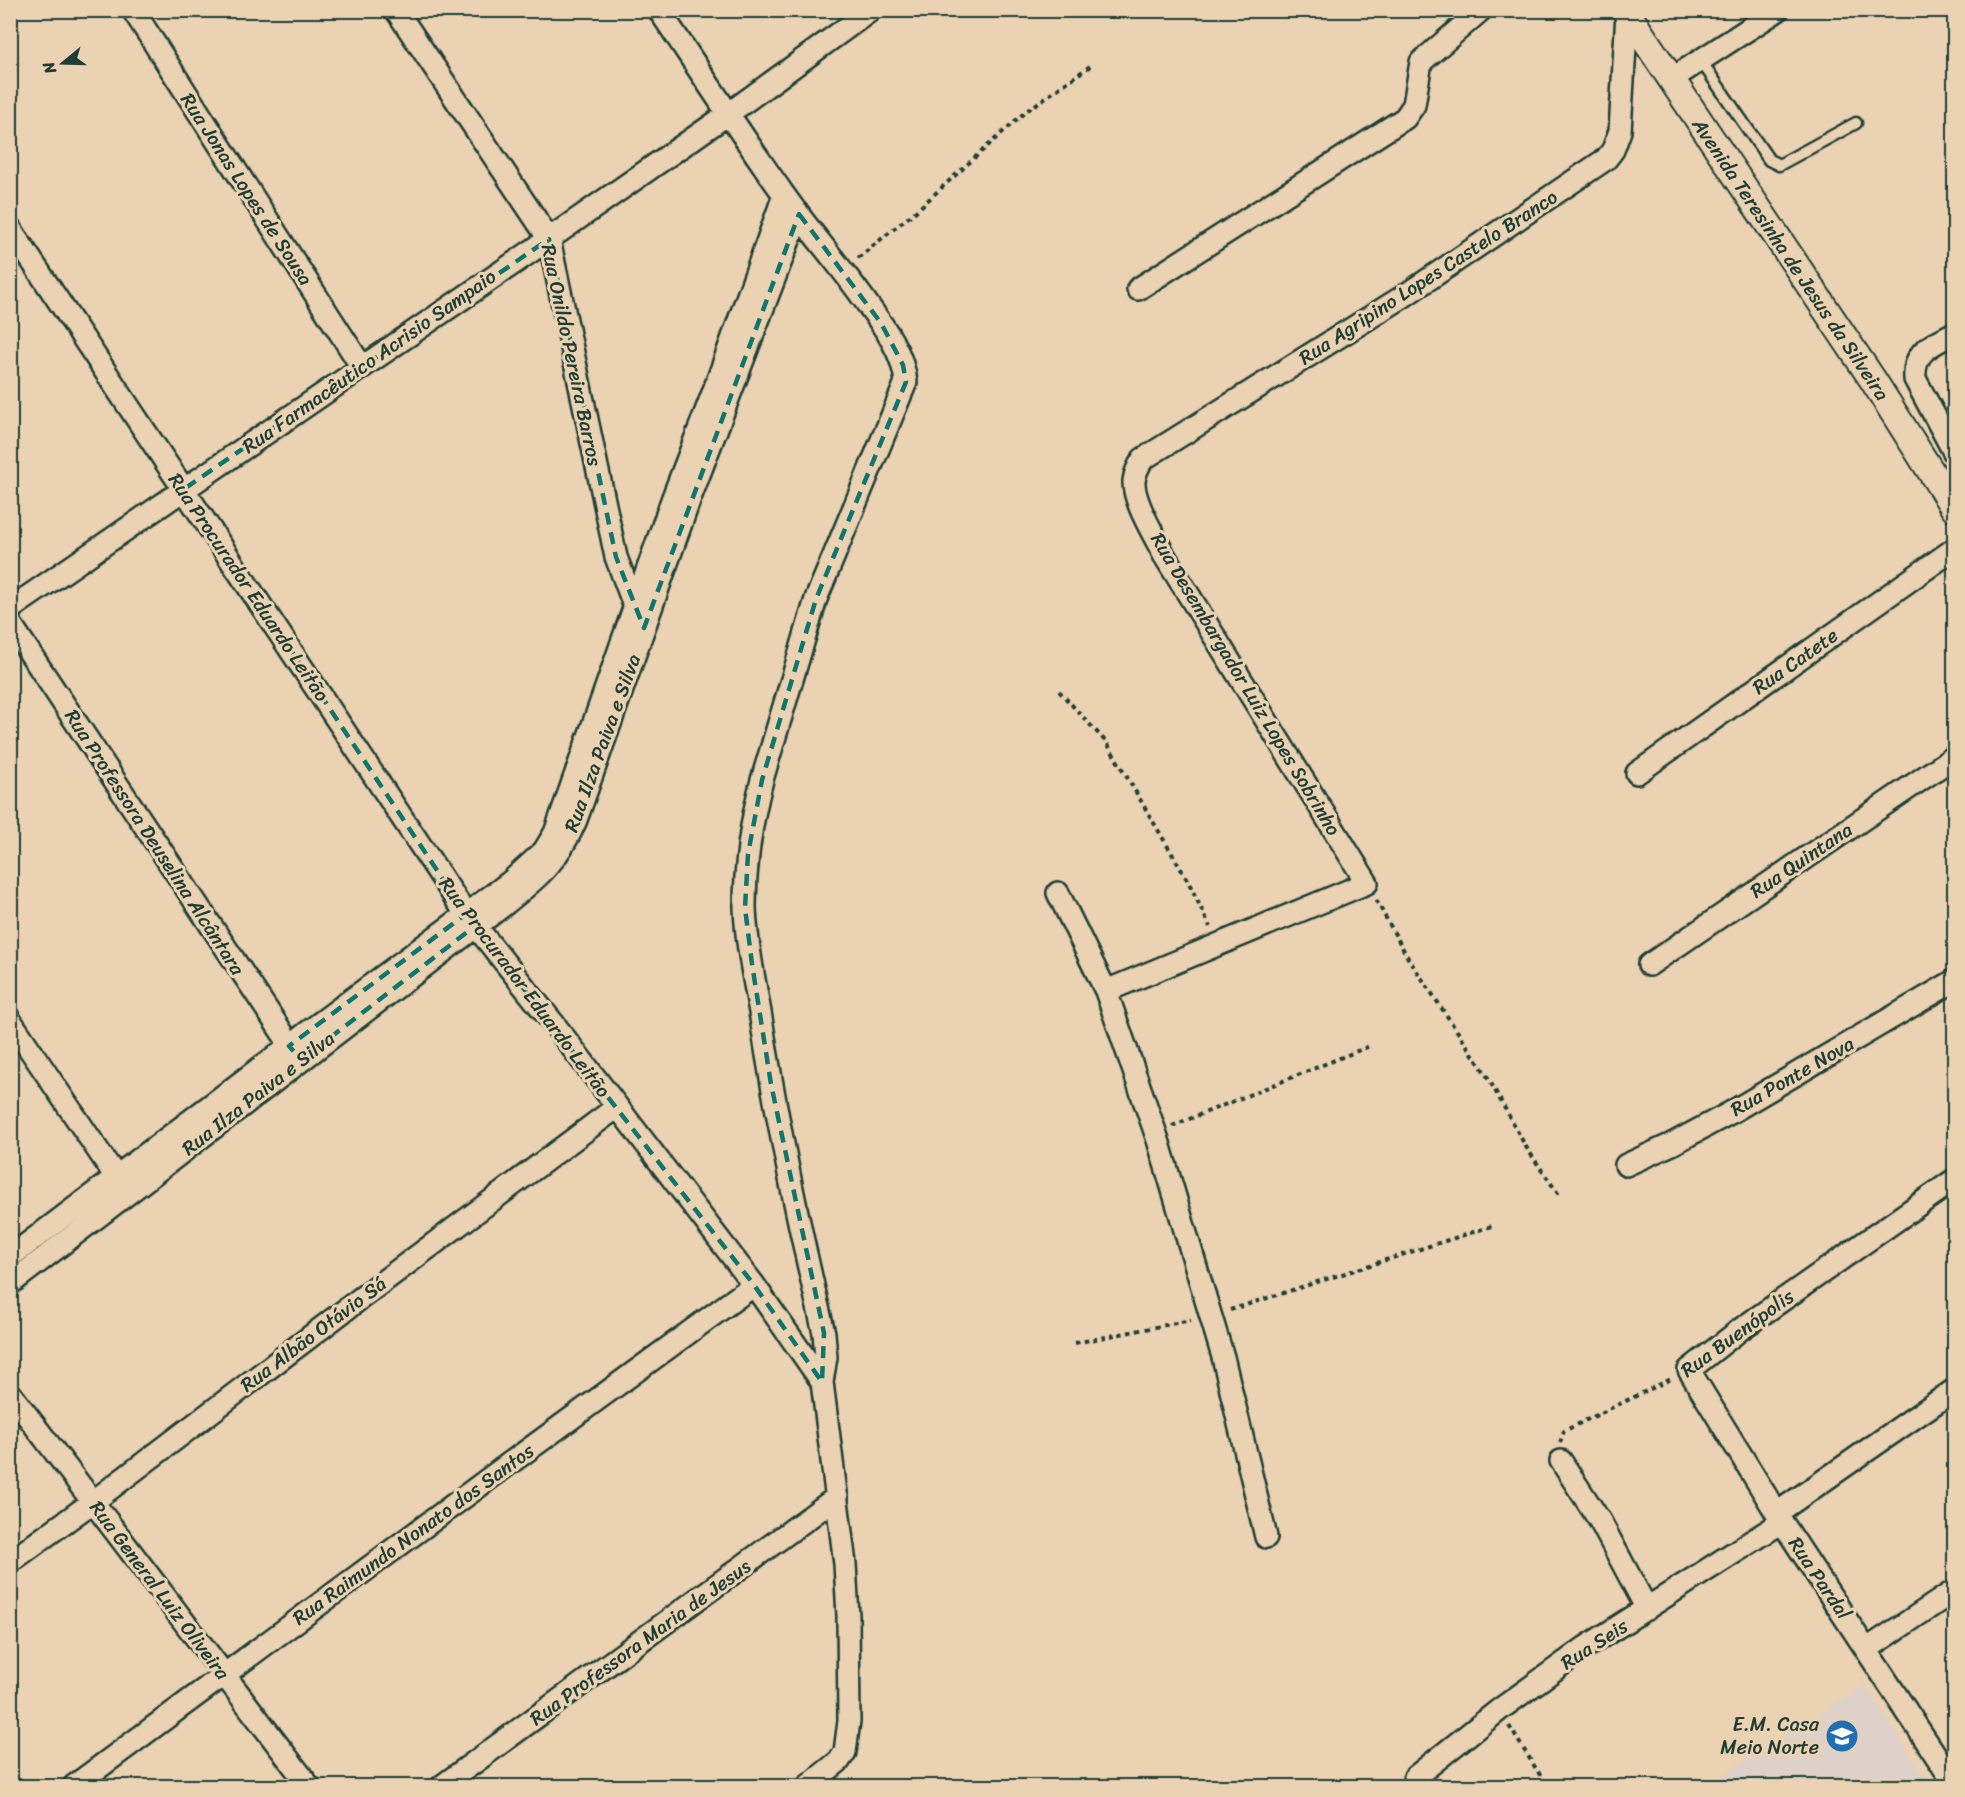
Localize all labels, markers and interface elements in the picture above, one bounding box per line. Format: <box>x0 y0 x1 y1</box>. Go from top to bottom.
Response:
north arrow <box>33 33 93 93</box>
text: N <box>33 57 65 79</box>
street label: Rua Jonas Lopes de Sousa <box>171 86 322 293</box>
street label: Avenida Teresinha de Jesus da Silveira <box>1682 110 1899 408</box>
street label: Rua Agripino Lopes Castelo Branco <box>1292 180 1565 375</box>
street label: Rua Onildo Pereira Barros <box>531 241 612 470</box>
street label: Rua Farmacêutico Acrisio Sampaio <box>235 260 504 463</box>
street label: Rua Procurador Eduardo Leitão <box>159 466 339 709</box>
street label: Rua Desembargador Luiz Lopes Sobrinho <box>1141 526 1350 843</box>
street label: Rua Catete <box>1745 619 1846 704</box>
street label: Rua Ilza Paiva e Silva <box>554 649 651 837</box>
street label: Rua Professora Deuselina Alcântara <box>55 702 255 983</box>
street label: Rua Quintana <box>1743 813 1860 908</box>
street label: Rua Procurador Eduardo Leitão <box>429 869 620 1106</box>
street label: Rua Ilza Paiva e Silva <box>174 1022 343 1165</box>
street label: Rua Ponte Nova <box>1724 1027 1861 1126</box>
street label: Rua Albão Otávio Sá <box>232 1267 394 1402</box>
street label: Rua Buenópolis <box>1673 1279 1802 1387</box>
street label: Rua Raimundo Nonato dos Santos <box>285 1434 543 1635</box>
street label: Rua General Luiz Oliveira <box>80 1493 240 1688</box>
street label: Rua Pardal <box>1779 1529 1861 1627</box>
street label: Rua Professora Maria de Jesus <box>522 1549 759 1735</box>
street label: Rua Seis <box>1553 1609 1636 1680</box>
place label: E.M. Casa Meio Norte <box>1720 1707 1820 1765</box>
school or university icon: E.M. Casa Meio Norte <box>1824 1718 1860 1754</box>

